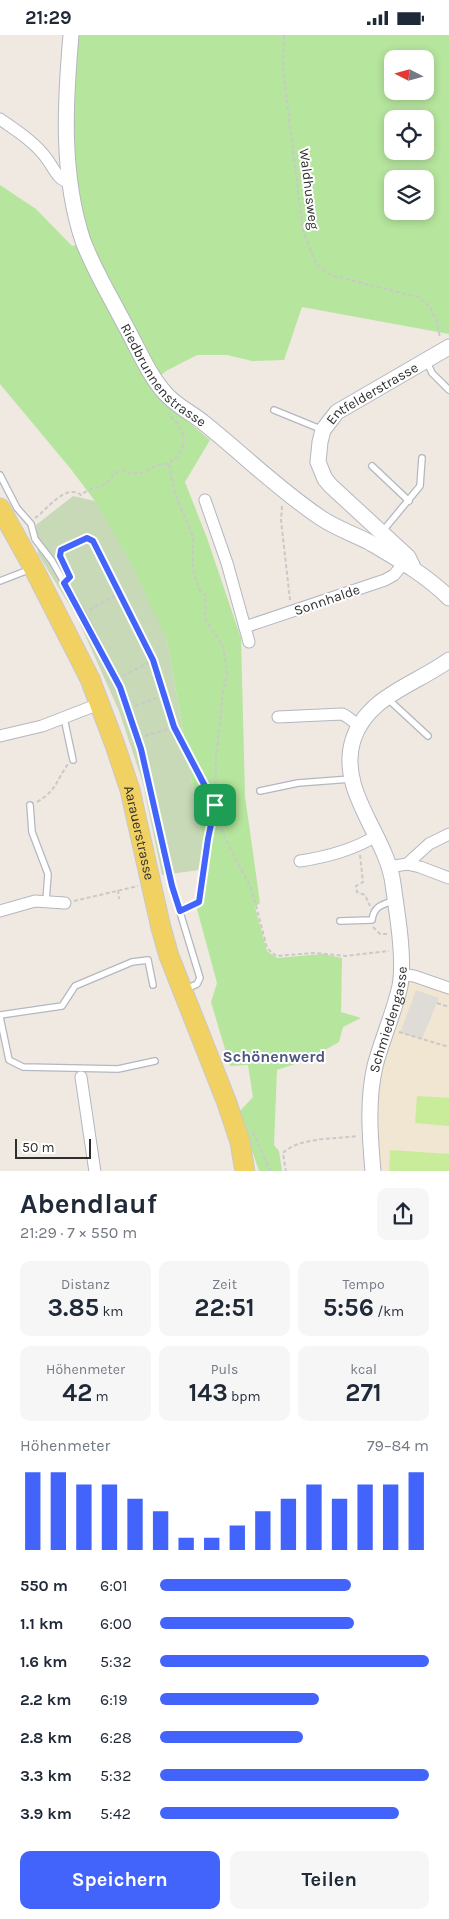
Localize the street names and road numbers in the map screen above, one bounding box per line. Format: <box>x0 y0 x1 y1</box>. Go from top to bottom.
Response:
street label: Waldhusweg <box>296 148 322 231</box>
street label: Riedbrunnenstrasse <box>117 320 210 430</box>
street label: Entfelderstrasse <box>322 358 421 428</box>
street label: Sonnhalde <box>292 581 362 619</box>
street label: Aarauerstrasse <box>120 783 158 882</box>
street label: Schmiedengasse <box>365 966 410 1074</box>

